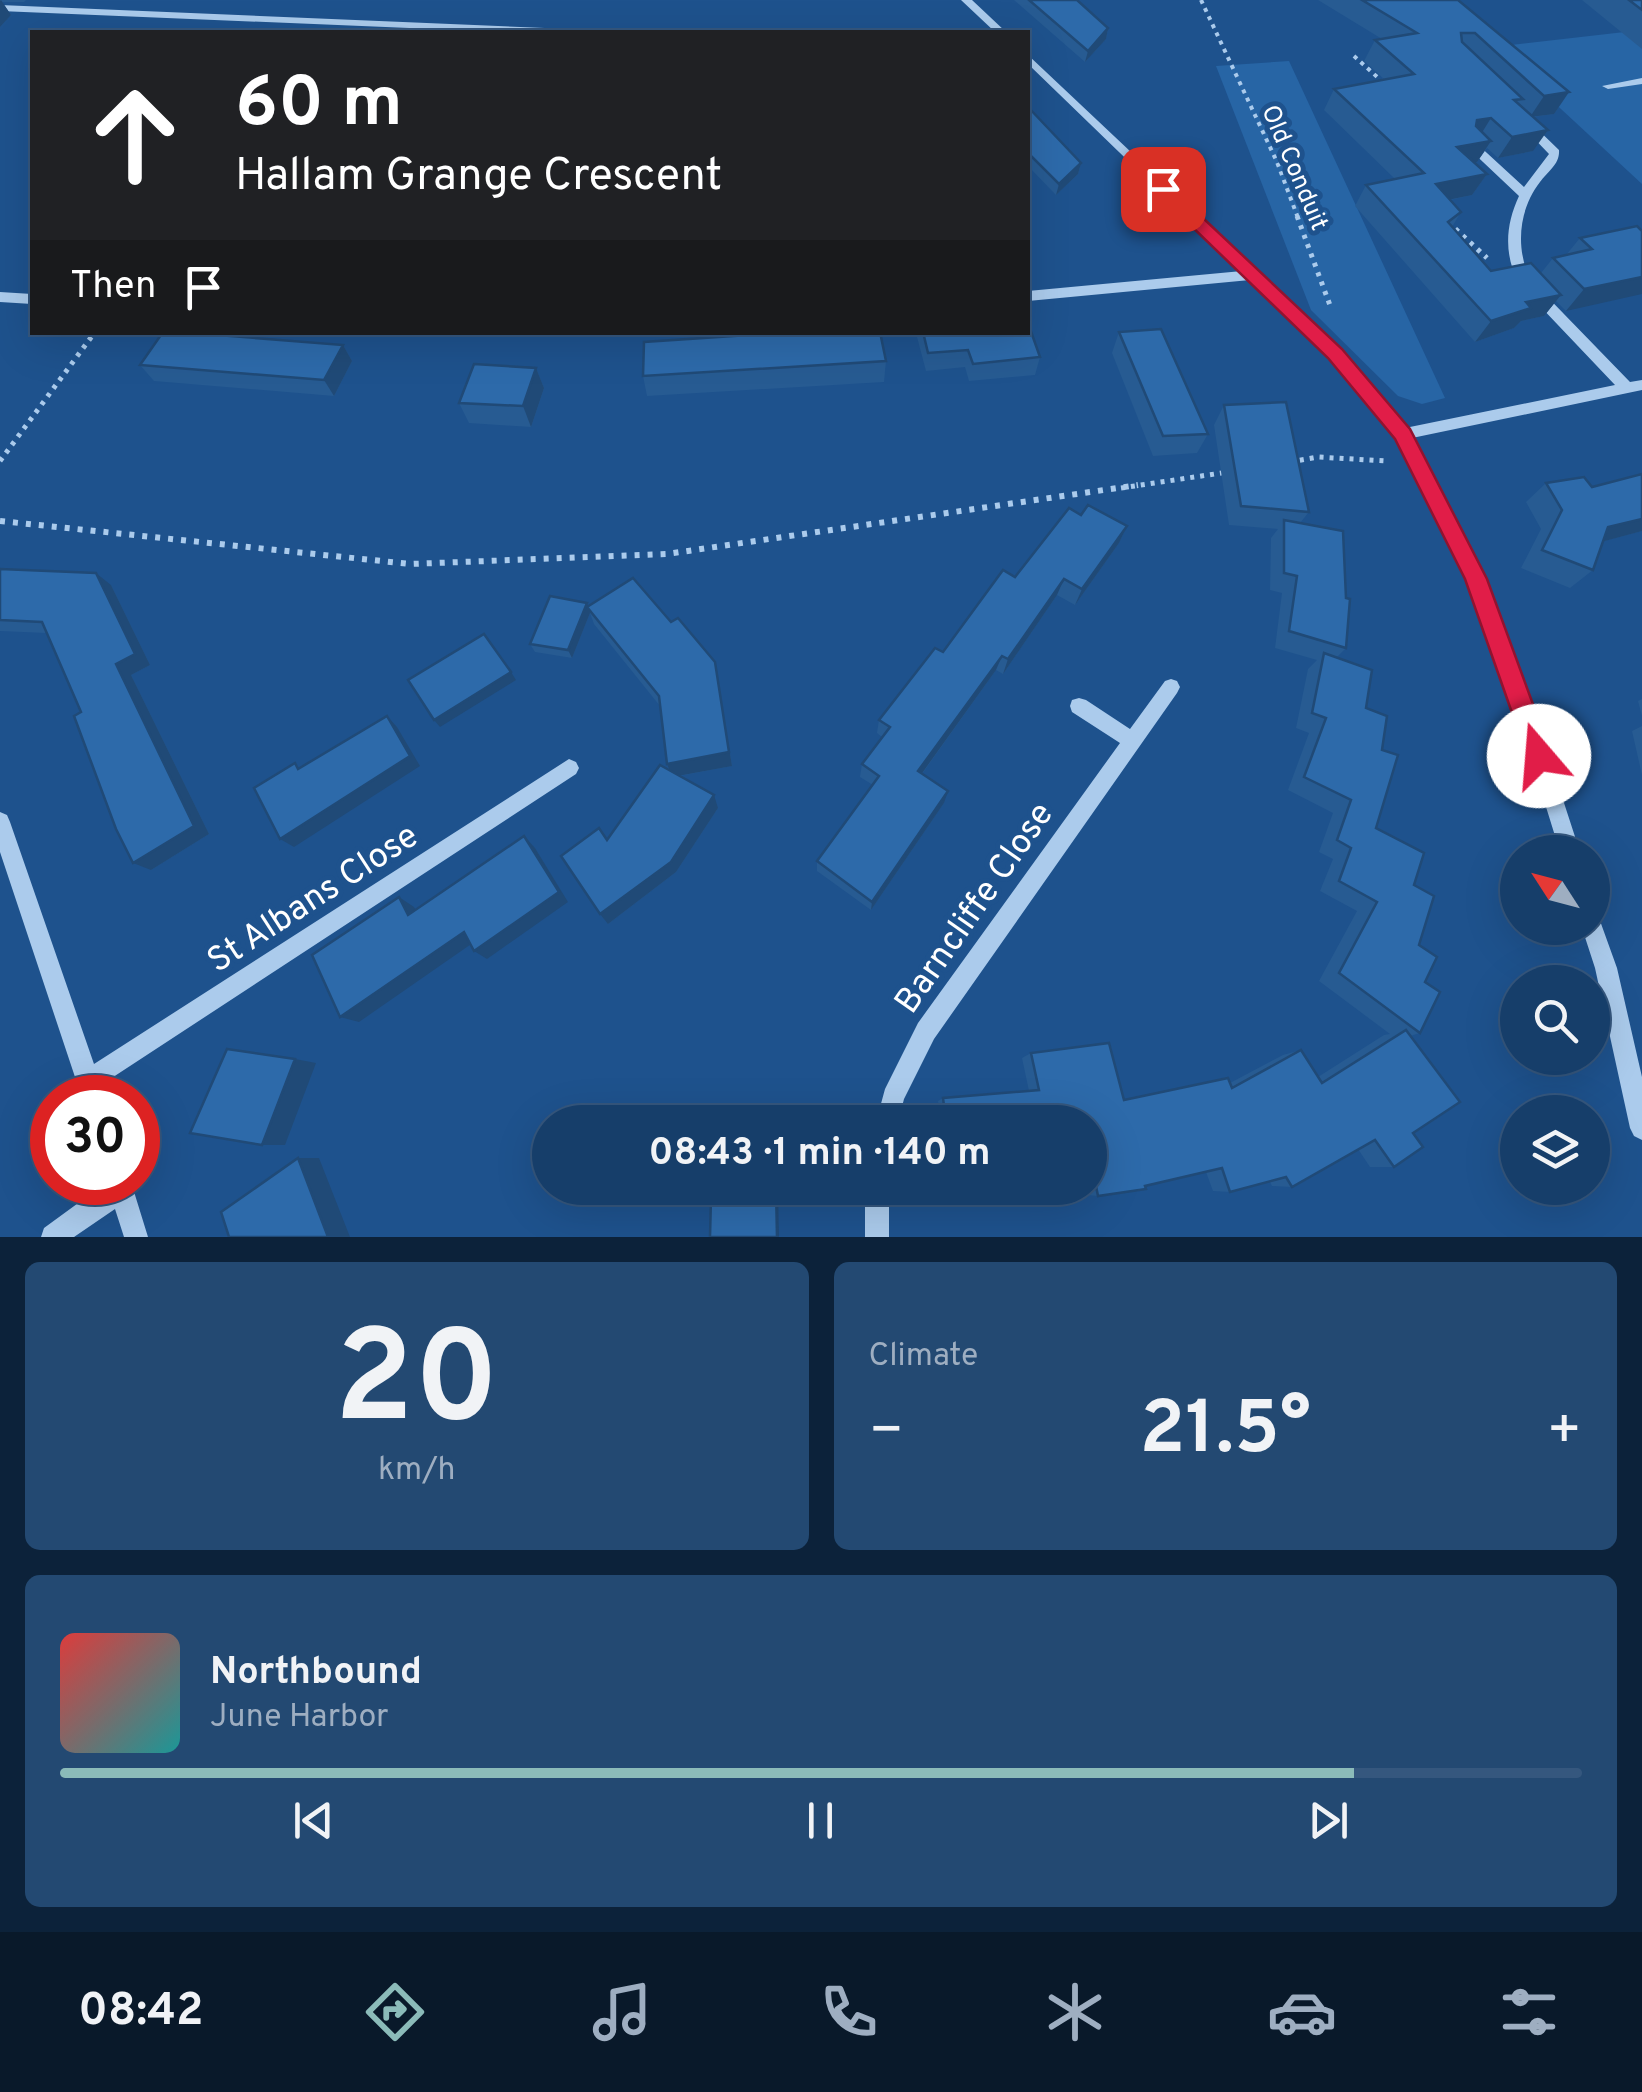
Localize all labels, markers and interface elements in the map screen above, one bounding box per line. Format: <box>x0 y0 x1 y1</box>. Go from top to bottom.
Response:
text: 60 m <box>235 62 403 151</box>
icon: ahead <box>70 70 200 200</box>
street label: Old Conduit <box>1252 101 1334 236</box>
pin <box>1121 147 1206 232</box>
text: Hallam Grange Crescent <box>235 149 722 206</box>
icon: arrive <box>1136 162 1191 217</box>
icon: arrive <box>176 260 231 315</box>
text: Then <box>70 263 156 312</box>
position arrow <box>1487 704 1591 808</box>
street label: Barncliffe Close <box>886 795 1065 1023</box>
street label: St Albans Close <box>200 815 427 984</box>
north arrow <box>1500 835 1610 945</box>
map controls <box>1500 835 1610 1205</box>
button: search <box>1500 965 1610 1075</box>
speed limit sign: 30 <box>30 1075 160 1205</box>
button: layers <box>1500 1095 1610 1205</box>
text: 08:43 · 1 min · 140 m <box>649 1130 990 1179</box>
text: 20 <box>334 1303 499 1468</box>
text: Climate <box>869 1337 978 1377</box>
text: 21.5° <box>1140 1385 1311 1480</box>
text: − <box>869 1398 904 1468</box>
text: + <box>1547 1398 1582 1468</box>
text: km/h <box>378 1451 456 1491</box>
text: Northbound <box>210 1649 422 1698</box>
text: June Harbor <box>210 1698 389 1738</box>
icon: previous <box>286 1793 341 1848</box>
icon: pause <box>793 1793 848 1848</box>
icon: next <box>1301 1793 1356 1848</box>
icon: directions <box>360 1977 430 2047</box>
icon: music <box>587 1977 657 2047</box>
icon: phone <box>814 1977 884 2047</box>
icon: climate <box>1040 1977 1110 2047</box>
icon: car <box>1267 1977 1337 2047</box>
icon: filters <box>1494 1977 1564 2047</box>
text: 08:42 <box>78 1984 204 2041</box>

